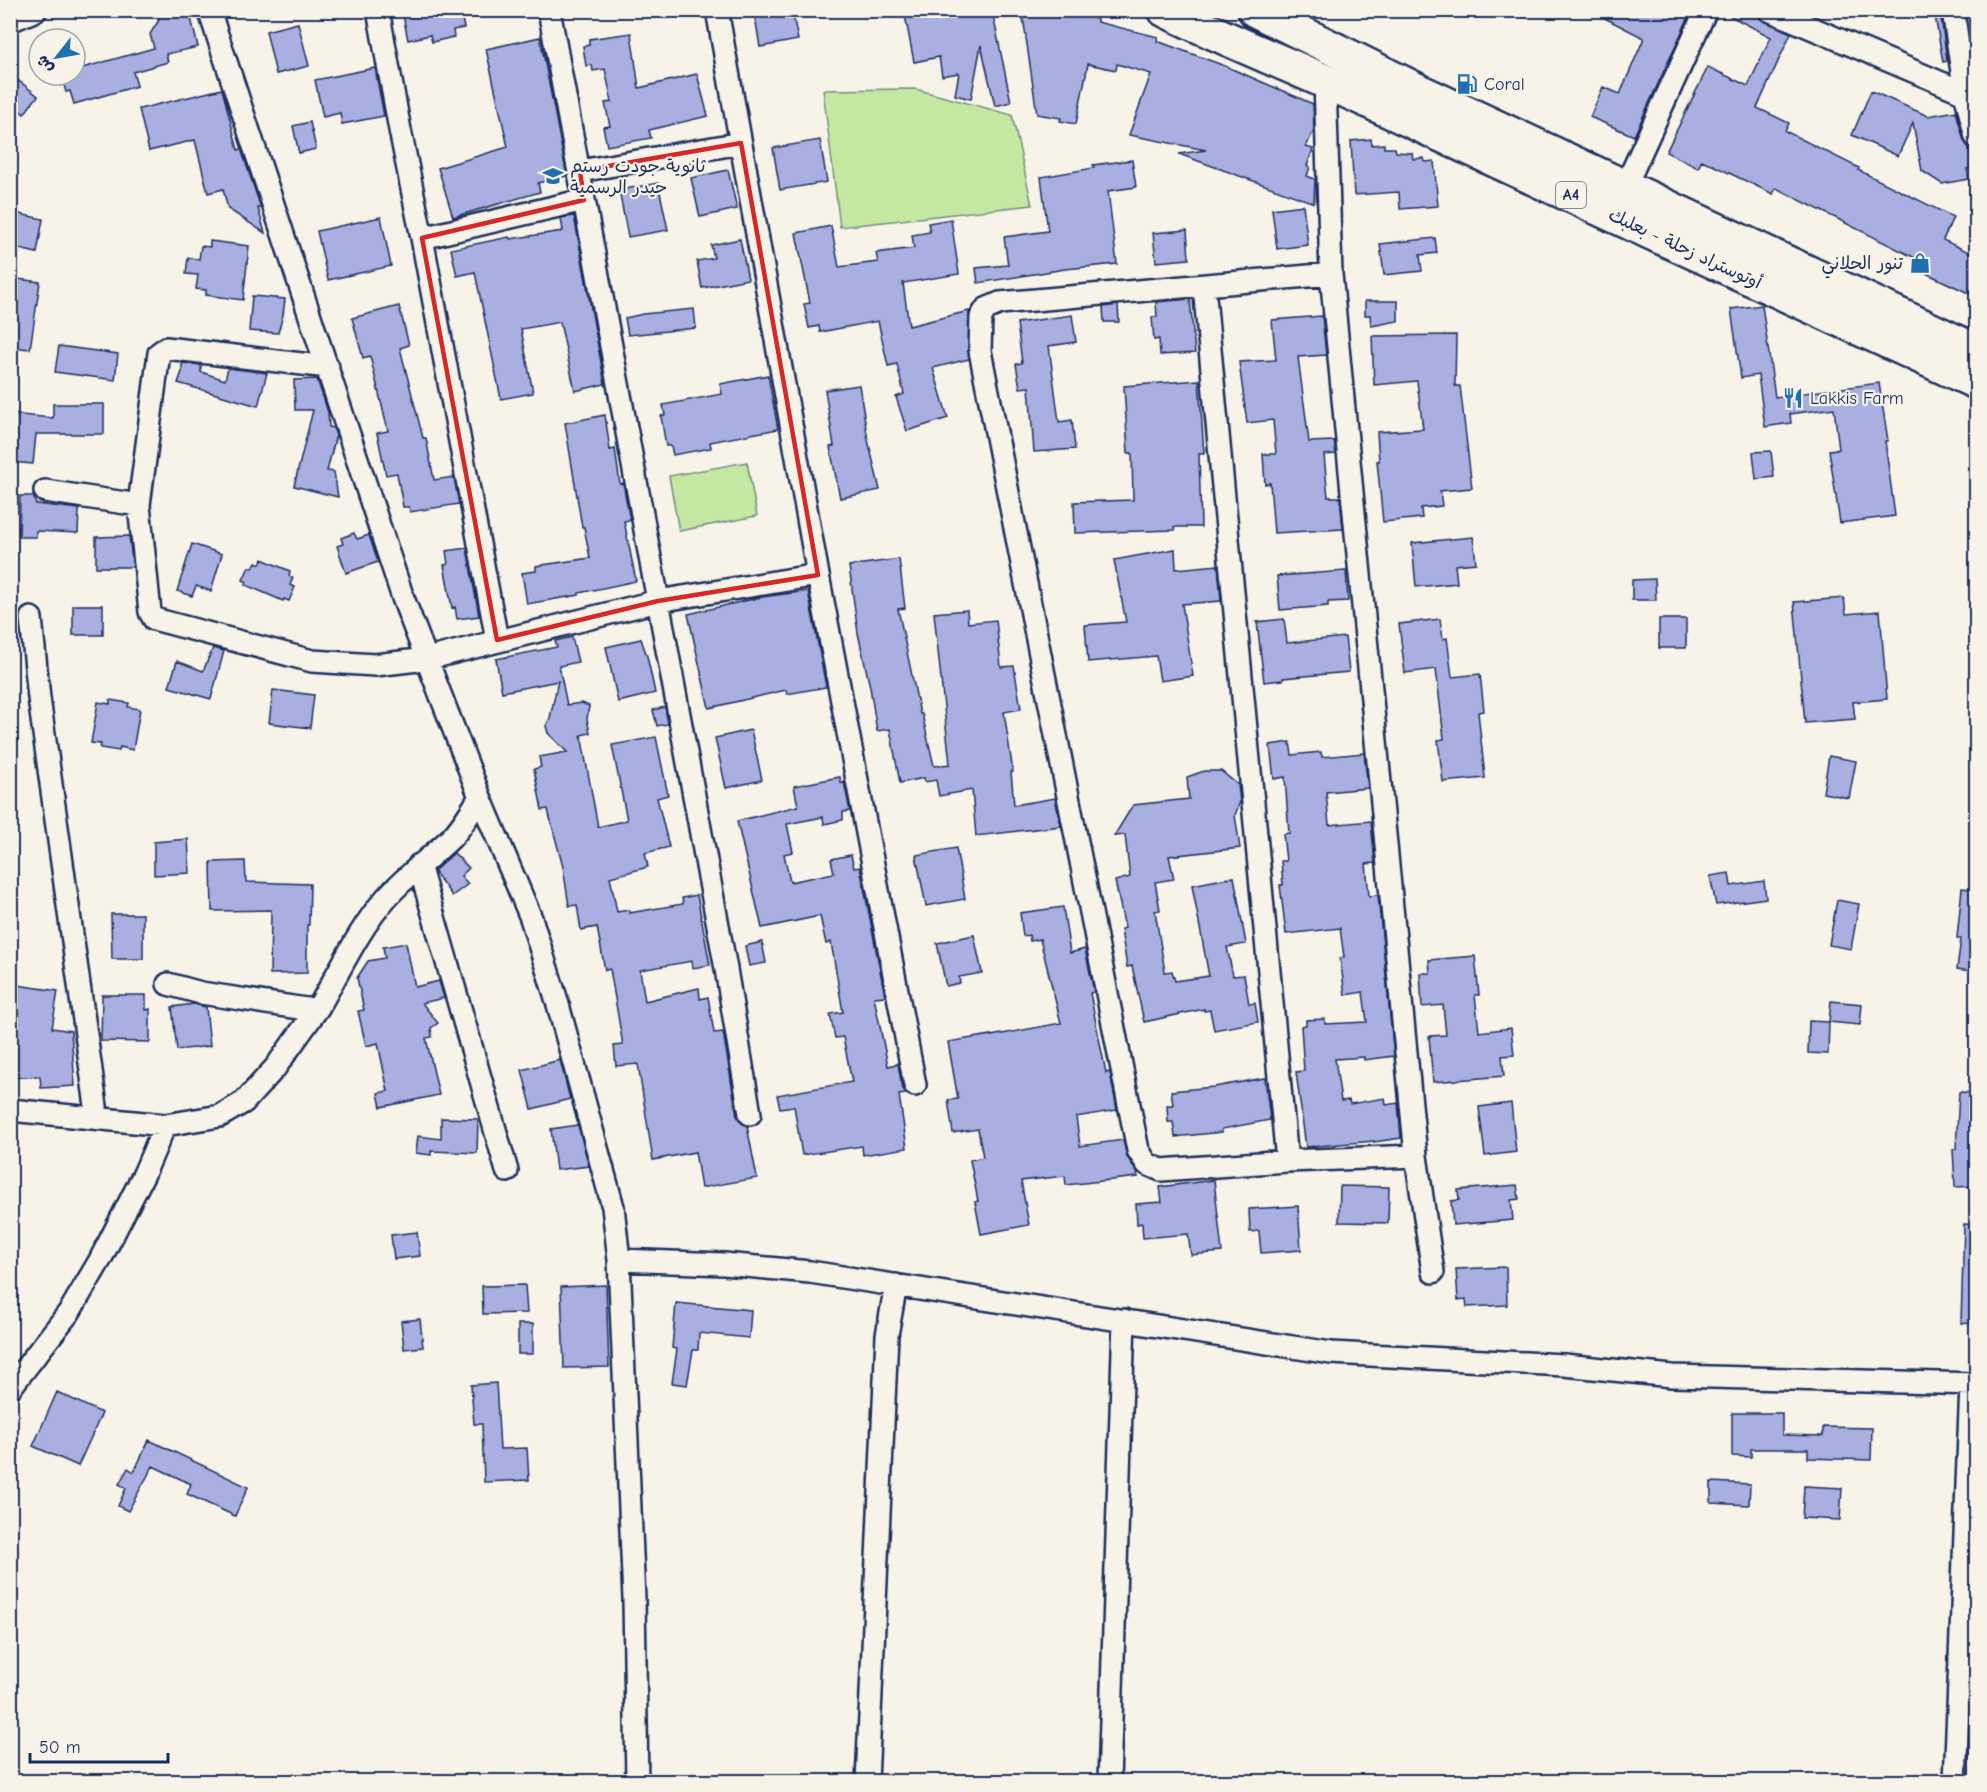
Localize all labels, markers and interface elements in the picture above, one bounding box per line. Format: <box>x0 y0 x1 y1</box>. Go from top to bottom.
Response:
north arrow <box>27 27 87 87</box>
text: ش <box>33 52 57 76</box>
fuel station icon: Coral <box>1455 72 1479 96</box>
place label: Coral <box>1484 74 1525 95</box>
place label: ثانوية جودت رستم حيدر الرسمية <box>570 156 706 198</box>
school or university icon: ثانوية جودت رستم حيدر الرسمية <box>541 164 565 188</box>
road number: A4 <box>1556 182 1586 208</box>
street label: أوتوستراد زحلة - بعلبك <box>1605 204 1765 294</box>
shop icon: تنور الحلاني <box>1908 251 1932 275</box>
place label: تنور الحلاني <box>1821 253 1904 279</box>
restaurant icon: Lakkis Farm <box>1781 386 1805 410</box>
place label: Lakkis Farm <box>1810 388 1904 409</box>
scale bar <box>30 1726 168 1764</box>
text: 50 m <box>39 1737 81 1758</box>

